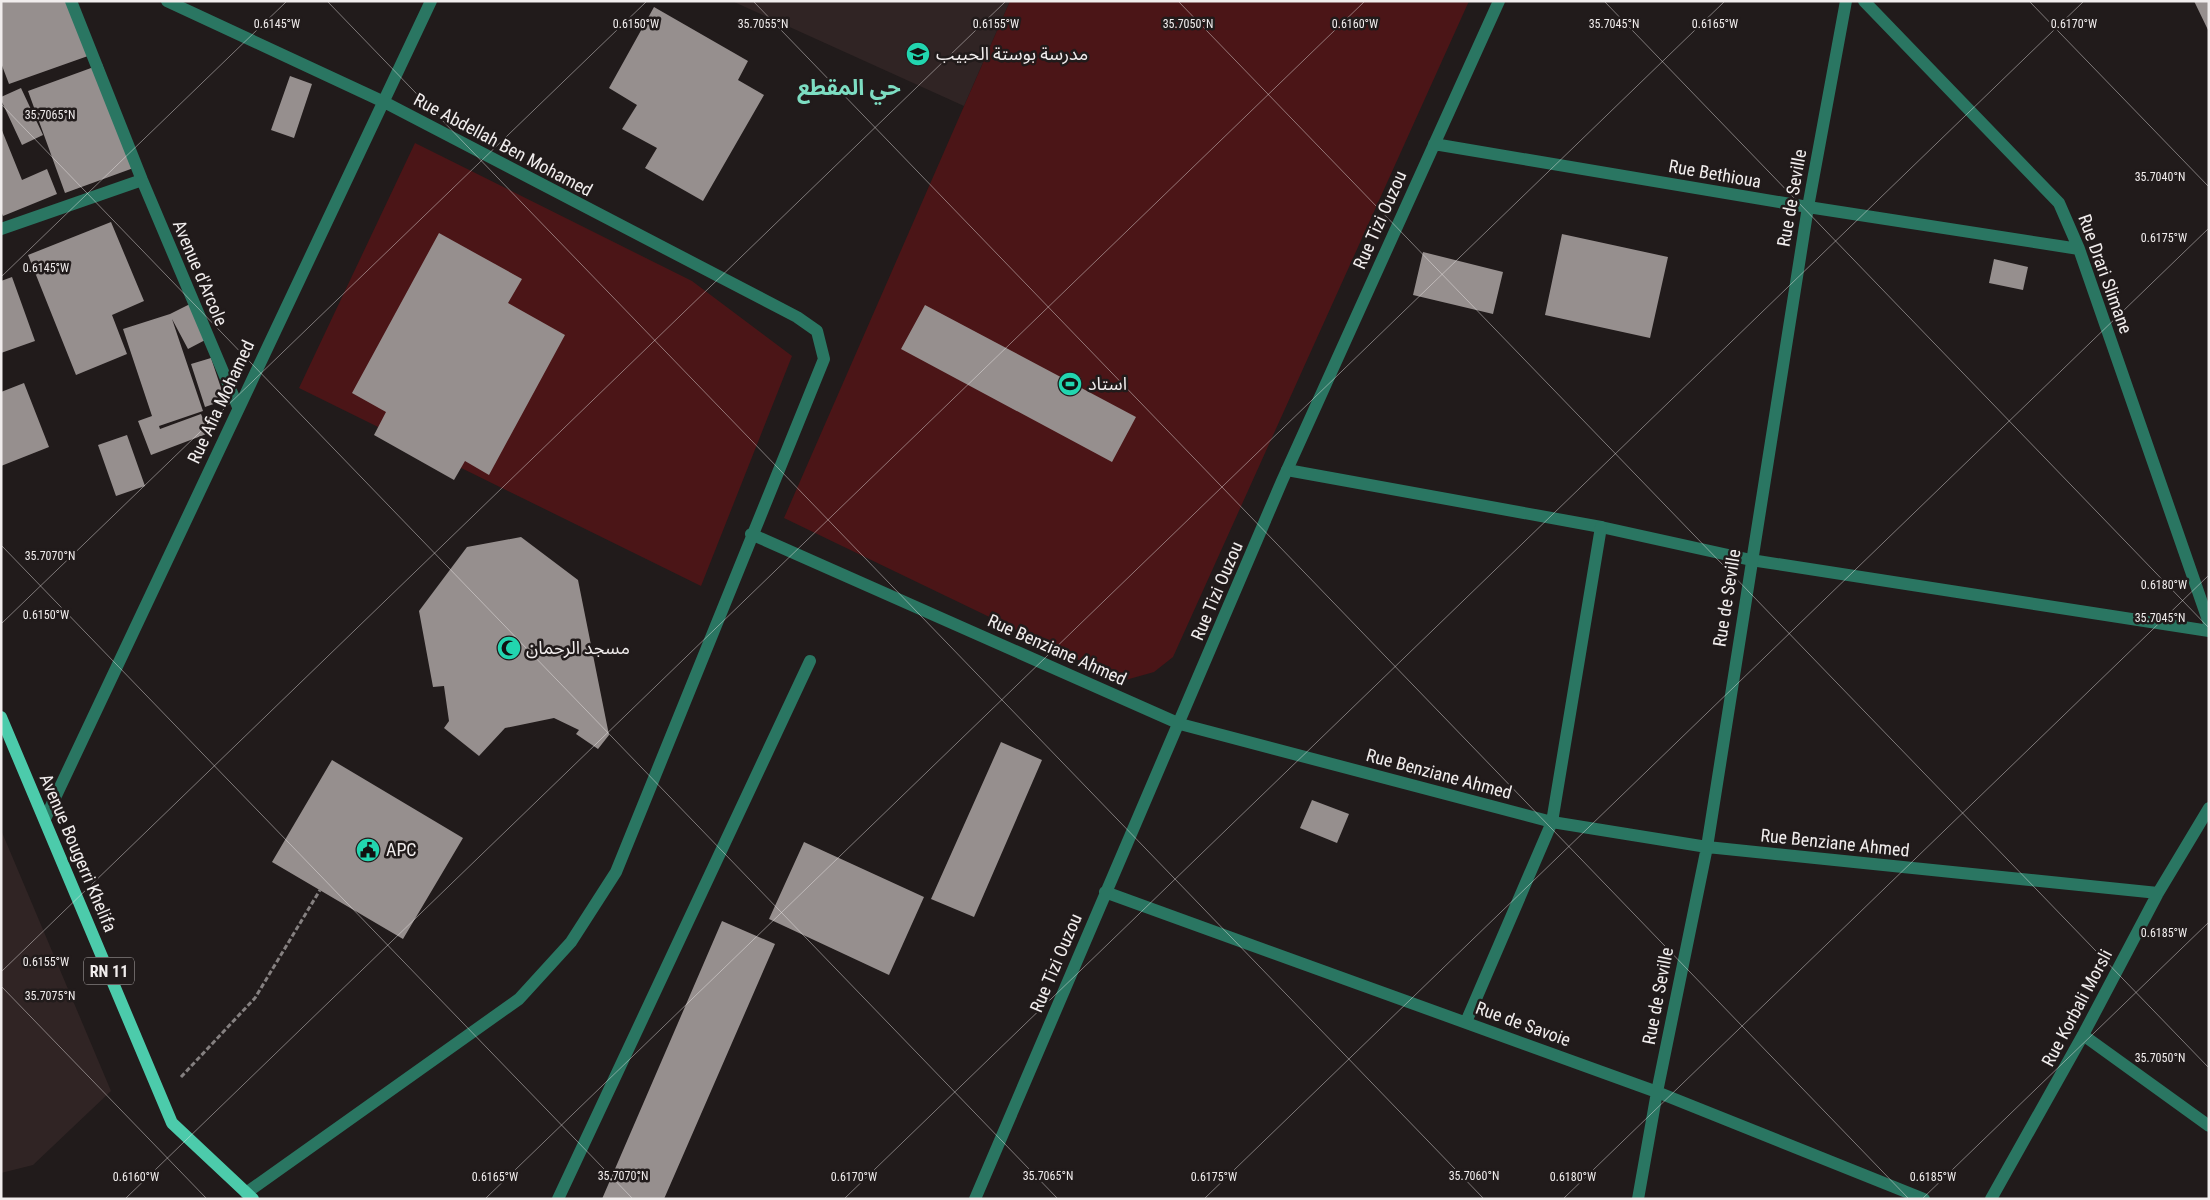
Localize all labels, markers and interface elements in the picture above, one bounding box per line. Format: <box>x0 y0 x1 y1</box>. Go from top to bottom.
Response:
text: 0.6145°W <box>254 17 300 31</box>
text: 0.6150°W <box>613 17 659 31</box>
text: 35.7055°N <box>738 17 788 31</box>
text: 0.6155°W <box>973 17 1019 31</box>
text: 35.7050°N <box>1163 17 1213 31</box>
text: 0.6160°W <box>1332 17 1378 31</box>
text: 35.7045°N <box>1589 17 1639 31</box>
text: 0.6165°W <box>1692 17 1738 31</box>
text: 0.6170°W <box>2051 17 2097 31</box>
school or university icon: مدرسة بوستة الحبيب <box>905 41 931 67</box>
place label: مدرسة بوستة الحبيب <box>936 43 1088 65</box>
district label: حي المقطع <box>797 75 901 105</box>
street label: Rue Abdellah Ben Mohamed <box>410 89 596 201</box>
text: 35.7065°N <box>25 108 75 122</box>
street label: Rue de Seville <box>1773 148 1810 248</box>
street label: Rue Bethioua <box>1667 155 1763 192</box>
street label: Rue Tizi Ouzou <box>1349 167 1411 272</box>
text: 35.7040°N <box>2135 170 2185 184</box>
street label: Rue Drari Slimane <box>2074 211 2137 336</box>
street label: Avenue d'Arcole <box>169 217 232 329</box>
text: 0.6175°W <box>2141 231 2187 245</box>
text: 0.6145°W <box>23 261 69 275</box>
street label: Rue Afia Mohamed <box>183 337 258 467</box>
sports icon: استاد <box>1057 371 1083 397</box>
place label: استاد <box>1088 373 1127 394</box>
street label: Rue Tizi Ouzou <box>1186 538 1247 643</box>
street label: Rue de Seville <box>1708 548 1745 648</box>
text: 35.7070°N <box>25 549 75 563</box>
text: 0.6180°W <box>2141 578 2187 592</box>
text: 0.6150°W <box>23 608 69 622</box>
street label: Rue Benziane Ahmed <box>985 609 1130 690</box>
text: 35.7045°N <box>2135 611 2185 625</box>
mosque icon: مسجد الرحمان <box>496 635 522 661</box>
place label: مسجد الرحمان <box>526 637 630 659</box>
street label: Rue Benziane Ahmed <box>1364 744 1514 803</box>
street label: Avenue Bougerri Khelifa <box>36 771 121 935</box>
street label: Rue Benziane Ahmed <box>1759 824 1911 861</box>
public building icon: APC <box>355 837 381 863</box>
place label: APC <box>386 839 417 860</box>
street label: Rue Tizi Ouzou <box>1025 910 1086 1015</box>
text: 0.6185°W <box>2141 926 2187 940</box>
street label: Rue de Seville <box>1638 946 1677 1046</box>
street label: Rue Korbali Morsli <box>2037 946 2116 1070</box>
text: 0.6155°W <box>23 955 69 969</box>
road number: RN 11 <box>84 958 134 984</box>
text: 35.7075°N <box>25 989 75 1003</box>
street label: Rue de Savoie <box>1473 997 1573 1050</box>
text: 35.7050°N <box>2135 1051 2185 1065</box>
text: 35.7070°N <box>598 1169 648 1183</box>
text: 35.7065°N <box>1023 1169 1073 1183</box>
text: 35.7060°N <box>1449 1169 1499 1183</box>
text: 0.6160°W <box>113 1170 159 1184</box>
text: 0.6165°W <box>472 1170 518 1184</box>
text: 0.6170°W <box>831 1170 877 1184</box>
text: 0.6175°W <box>1191 1170 1237 1184</box>
text: 0.6180°W <box>1550 1170 1596 1184</box>
text: 0.6185°W <box>1910 1170 1956 1184</box>

